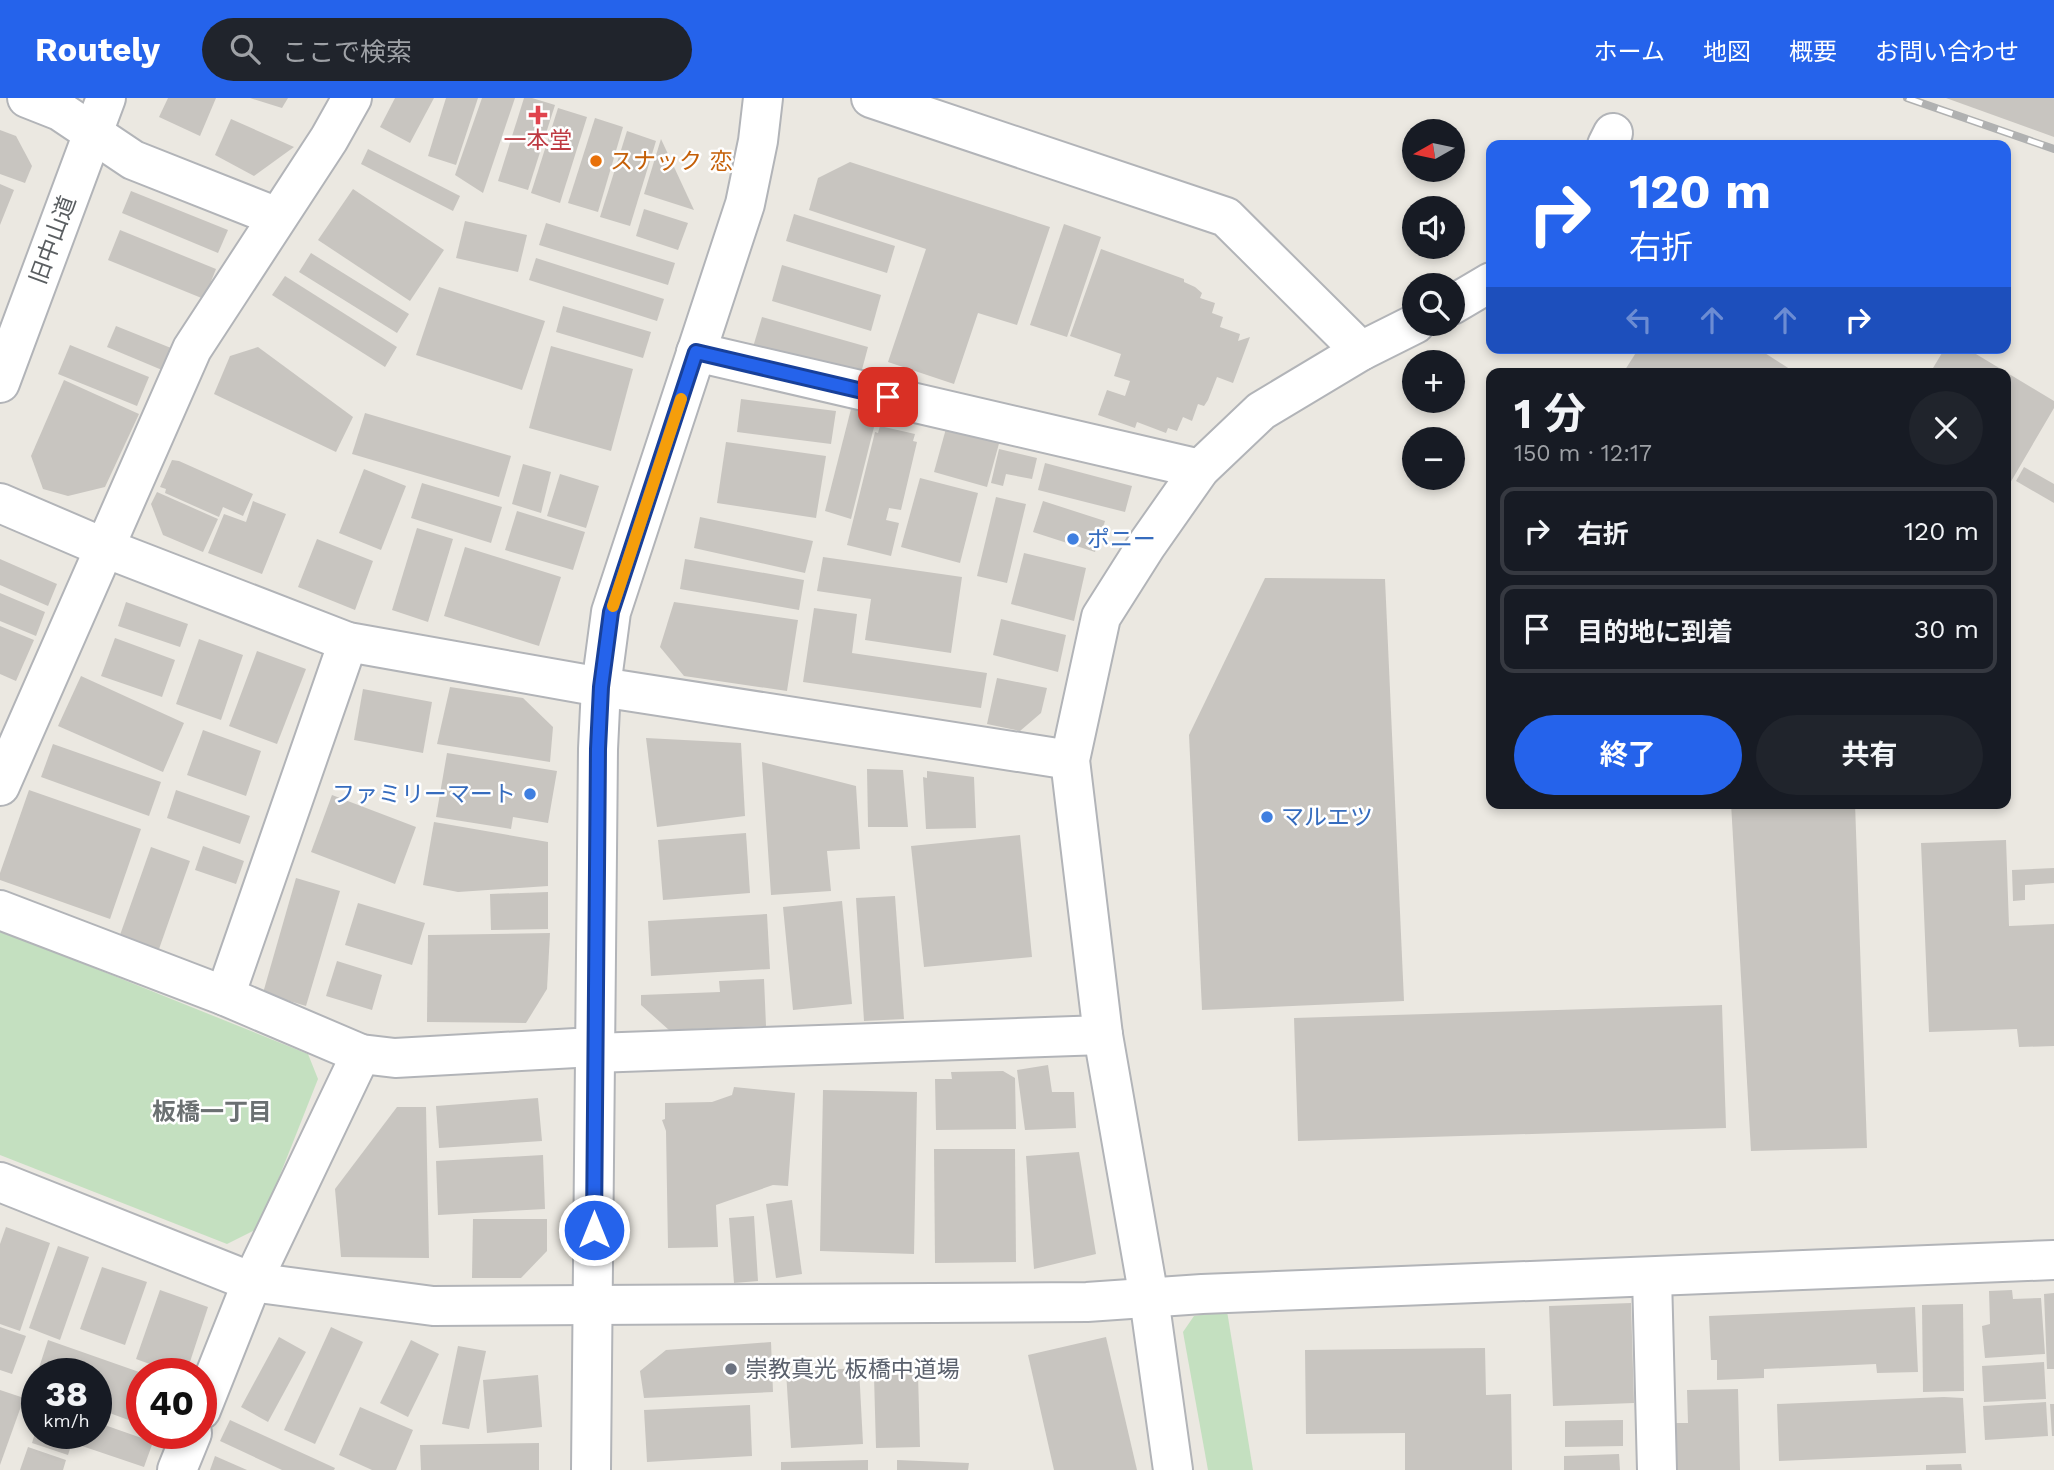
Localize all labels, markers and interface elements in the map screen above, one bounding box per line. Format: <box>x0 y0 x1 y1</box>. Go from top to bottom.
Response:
search box <box>202 18 692 81</box>
text: Routely <box>35 30 160 69</box>
icon: search <box>226 30 264 68</box>
text: ここで検索 <box>282 37 412 67</box>
text: ホーム <box>1594 38 1665 66</box>
text: 地図 <box>1703 38 1751 66</box>
text: 概要 <box>1789 38 1837 66</box>
text: お問い合わせ <box>1875 38 2019 66</box>
marker: 一本堂 <box>530 107 546 123</box>
north arrow <box>1402 119 1465 182</box>
map controls <box>1402 119 1465 490</box>
place label: 一本堂 <box>504 127 573 154</box>
place label: スナック 恋 <box>610 148 733 175</box>
marker: スナック 恋 <box>588 153 604 169</box>
text: 120 m <box>1629 162 1771 220</box>
icon: right <box>1514 168 1605 259</box>
street label: 旧中山道 <box>25 192 81 288</box>
button: sound <box>1402 196 1465 259</box>
text: 右折 <box>1629 228 1693 266</box>
button: search <box>1402 273 1465 336</box>
icon: left <box>1620 301 1658 339</box>
icon: ahead <box>1693 301 1731 339</box>
icon: ahead <box>1766 301 1804 339</box>
icon: right <box>1839 301 1877 339</box>
button: + <box>1402 350 1465 413</box>
pin <box>858 367 918 427</box>
icon: arrive <box>869 378 907 416</box>
text: 1 分 <box>1514 389 1586 438</box>
button: close <box>1909 391 1983 465</box>
button: − <box>1402 427 1465 490</box>
text: 150 m · 12:17 <box>1514 440 1652 467</box>
icon: right <box>1518 512 1556 550</box>
text: 120 m <box>1904 516 1979 546</box>
text: 右折 <box>1577 519 1629 549</box>
place label: ポニー <box>1087 526 1156 553</box>
marker: ポニー <box>1065 531 1081 547</box>
icon: arrive <box>1518 610 1556 648</box>
text: 30 m <box>1914 614 1979 644</box>
text: 目的地に到着 <box>1577 617 1733 647</box>
button: 終了 <box>1514 715 1742 795</box>
button: 共有 <box>1756 715 1983 795</box>
place label: ファミリーマート <box>332 781 516 808</box>
marker: ファミリーマート <box>522 786 538 802</box>
place label: マルエツ <box>1281 804 1373 831</box>
marker: マルエツ <box>1259 809 1275 825</box>
district label: 板橋一丁目 <box>152 1098 272 1126</box>
position arrow <box>557 1193 631 1267</box>
place label: 崇教真光 板橋中道場 <box>745 1356 960 1383</box>
speed limit sign: 40 <box>126 1358 217 1449</box>
marker: 崇教真光 板橋中道場 <box>723 1361 739 1377</box>
text: 38 <box>45 1373 88 1415</box>
text: km/h <box>43 1410 90 1431</box>

